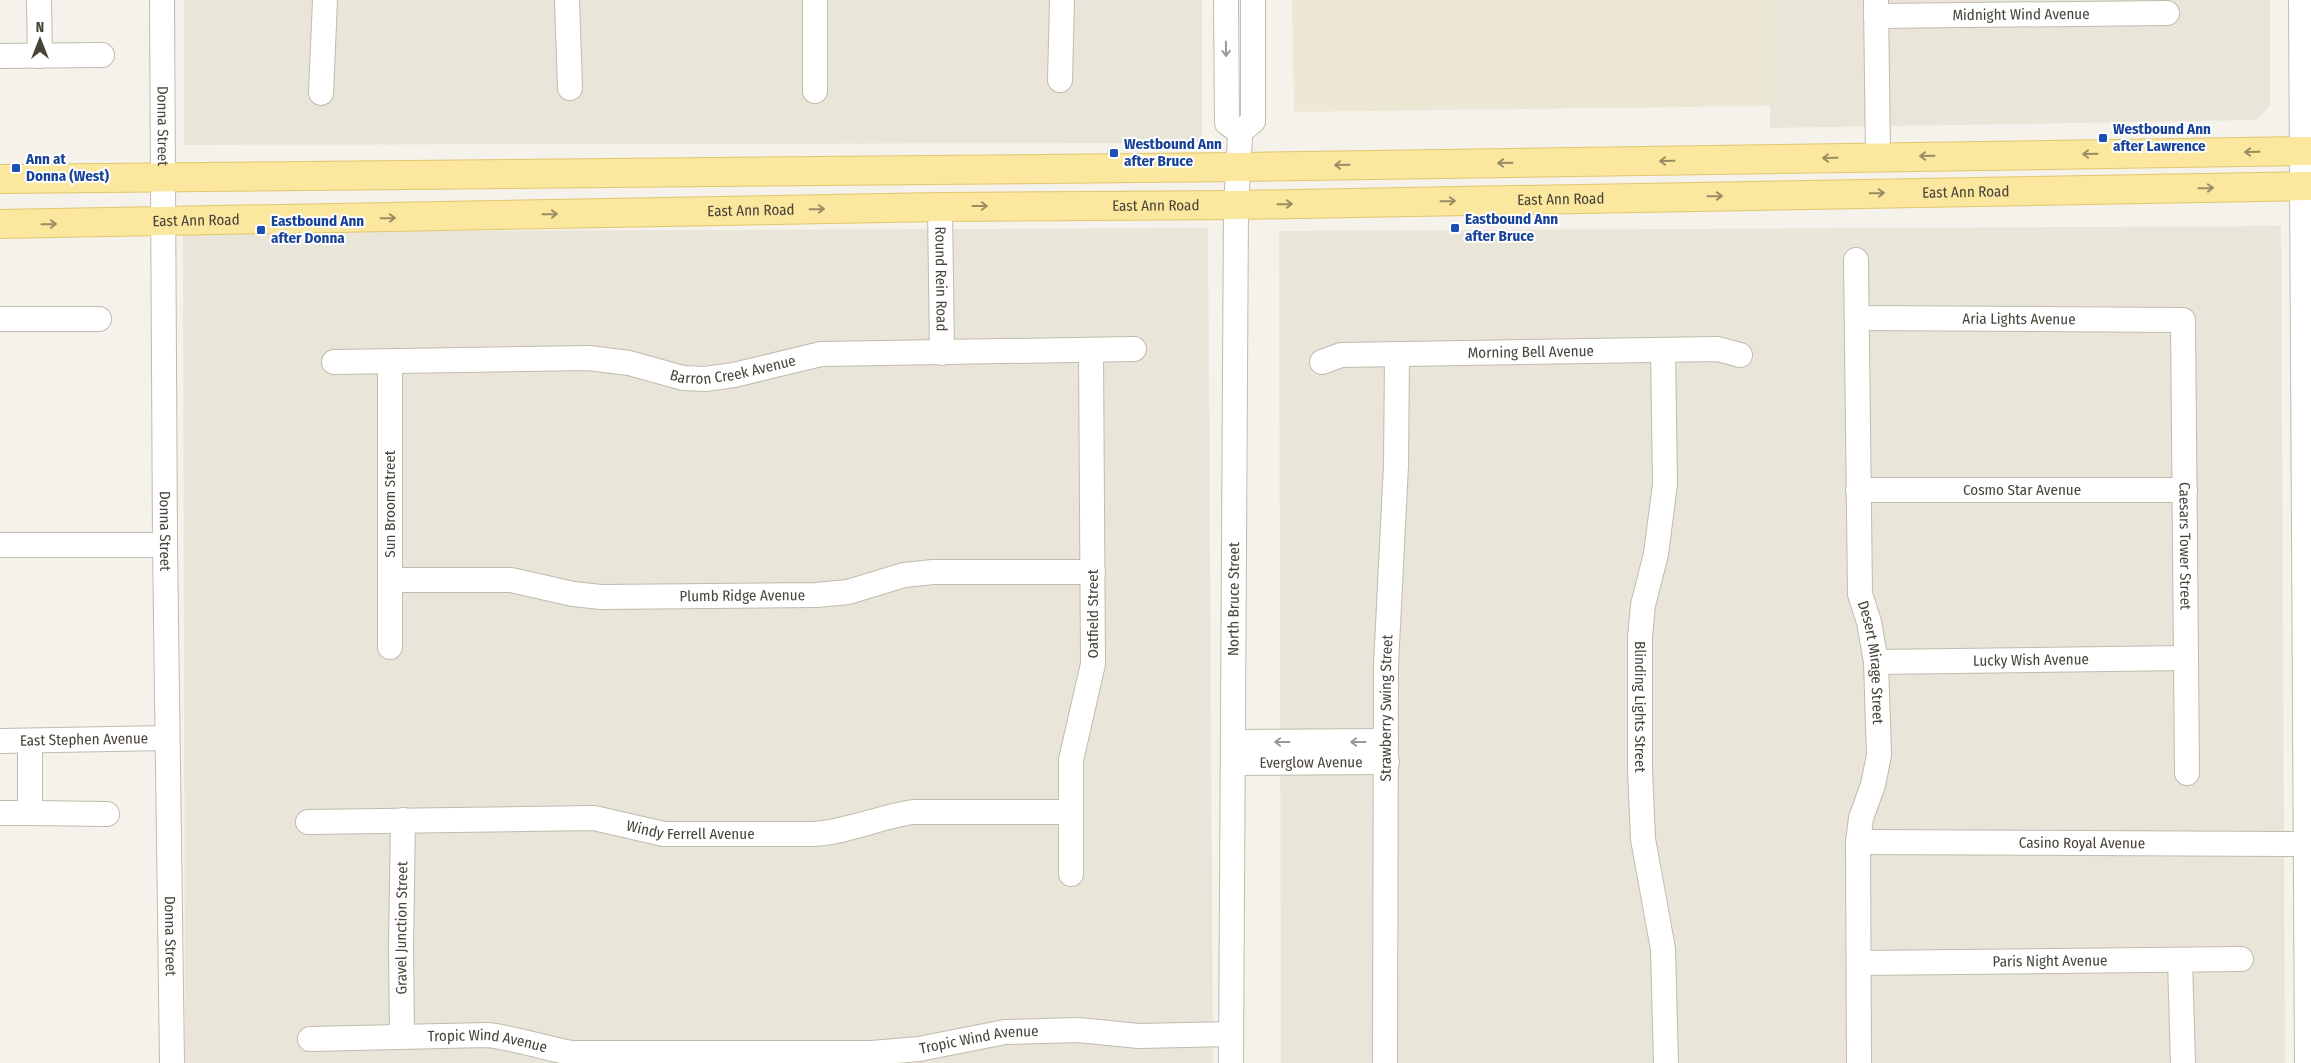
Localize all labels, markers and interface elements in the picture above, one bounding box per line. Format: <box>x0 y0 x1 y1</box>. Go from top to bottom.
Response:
street label: Midnight Wind Avenue <box>1952 5 2090 24</box>
north arrow <box>15 15 65 65</box>
text: N <box>36 19 44 36</box>
one-way arrow <box>1221 40 1231 56</box>
street label: Donna Street <box>153 86 172 166</box>
place label: Westbound Ann after Lawrence <box>2113 120 2211 155</box>
marker: Westbound Ann after Lawrence <box>2097 132 2109 144</box>
place label: Westbound Ann after Bruce <box>1124 135 1222 170</box>
marker: Westbound Ann after Bruce <box>1108 147 1120 159</box>
one-way arrow <box>2244 147 2260 157</box>
one-way arrow <box>2082 149 2098 159</box>
place label: Ann at Donna (West) <box>25 150 110 185</box>
one-way arrow <box>1919 151 1936 161</box>
one-way arrow <box>1822 153 1838 163</box>
one-way arrow <box>1659 156 1675 165</box>
one-way arrow <box>1497 158 1513 168</box>
one-way arrow <box>1334 160 1350 170</box>
marker: Ann at Donna (West) <box>10 162 22 174</box>
street label: East Ann Road <box>1922 182 2010 202</box>
one-way arrow <box>2198 183 2214 193</box>
street label: East Ann Road <box>1517 189 1605 209</box>
one-way arrow <box>1869 189 1885 198</box>
one-way arrow <box>1706 191 1723 201</box>
street label: East Ann Road <box>1112 196 1200 215</box>
one-way arrow <box>1439 196 1455 206</box>
one-way arrow <box>1276 199 1293 209</box>
street label: East Ann Road <box>707 201 795 220</box>
one-way arrow <box>972 201 988 211</box>
one-way arrow <box>809 204 825 214</box>
one-way arrow <box>542 210 558 219</box>
place label: Eastbound Ann after Bruce <box>1465 210 1558 245</box>
street label: East Ann Road <box>152 211 240 230</box>
place label: Eastbound Ann after Donna <box>271 212 364 247</box>
one-way arrow <box>379 213 395 222</box>
one-way arrow <box>40 219 56 229</box>
marker: Eastbound Ann after Bruce <box>1449 222 1461 234</box>
marker: Eastbound Ann after Donna <box>255 224 267 236</box>
street label: Round Rein Road <box>931 226 951 332</box>
street label: Aria Lights Avenue <box>1962 310 2076 328</box>
street label: Morning Bell Avenue <box>1467 342 1594 362</box>
street label: Barron Creek Avenue <box>668 351 798 388</box>
street label: Sun Broom Street <box>381 450 399 558</box>
street label: Cosmo Star Avenue <box>1963 481 2081 499</box>
street label: Caesars Tower Street <box>2175 482 2195 610</box>
street label: Donna Street <box>156 491 174 571</box>
street label: North Bruce Street <box>1224 542 1243 656</box>
street label: Oatfield Street <box>1084 569 1102 659</box>
street label: Plumb Ridge Avenue <box>679 586 805 605</box>
street label: Desert Mirage Street <box>1854 598 1887 725</box>
street label: Strawberry Swing Street <box>1377 634 1397 781</box>
street label: Blinding Lights Street <box>1631 641 1649 772</box>
street label: Lucky Wish Avenue <box>1973 650 2089 670</box>
street label: East Stephen Avenue <box>20 729 148 750</box>
one-way arrow <box>1274 737 1290 747</box>
one-way arrow <box>1351 737 1367 747</box>
street label: Everglow Avenue <box>1259 753 1363 772</box>
street label: Windy Ferrell Avenue <box>625 817 755 843</box>
street label: Casino Royal Avenue <box>2019 834 2145 852</box>
street label: Gravel Junction Street <box>392 861 411 995</box>
street label: Donna Street <box>161 896 180 976</box>
street label: Paris Night Avenue <box>1992 951 2107 971</box>
street label: Tropic Wind Avenue <box>918 1022 1039 1058</box>
street label: Tropic Wind Avenue <box>427 1026 549 1056</box>

